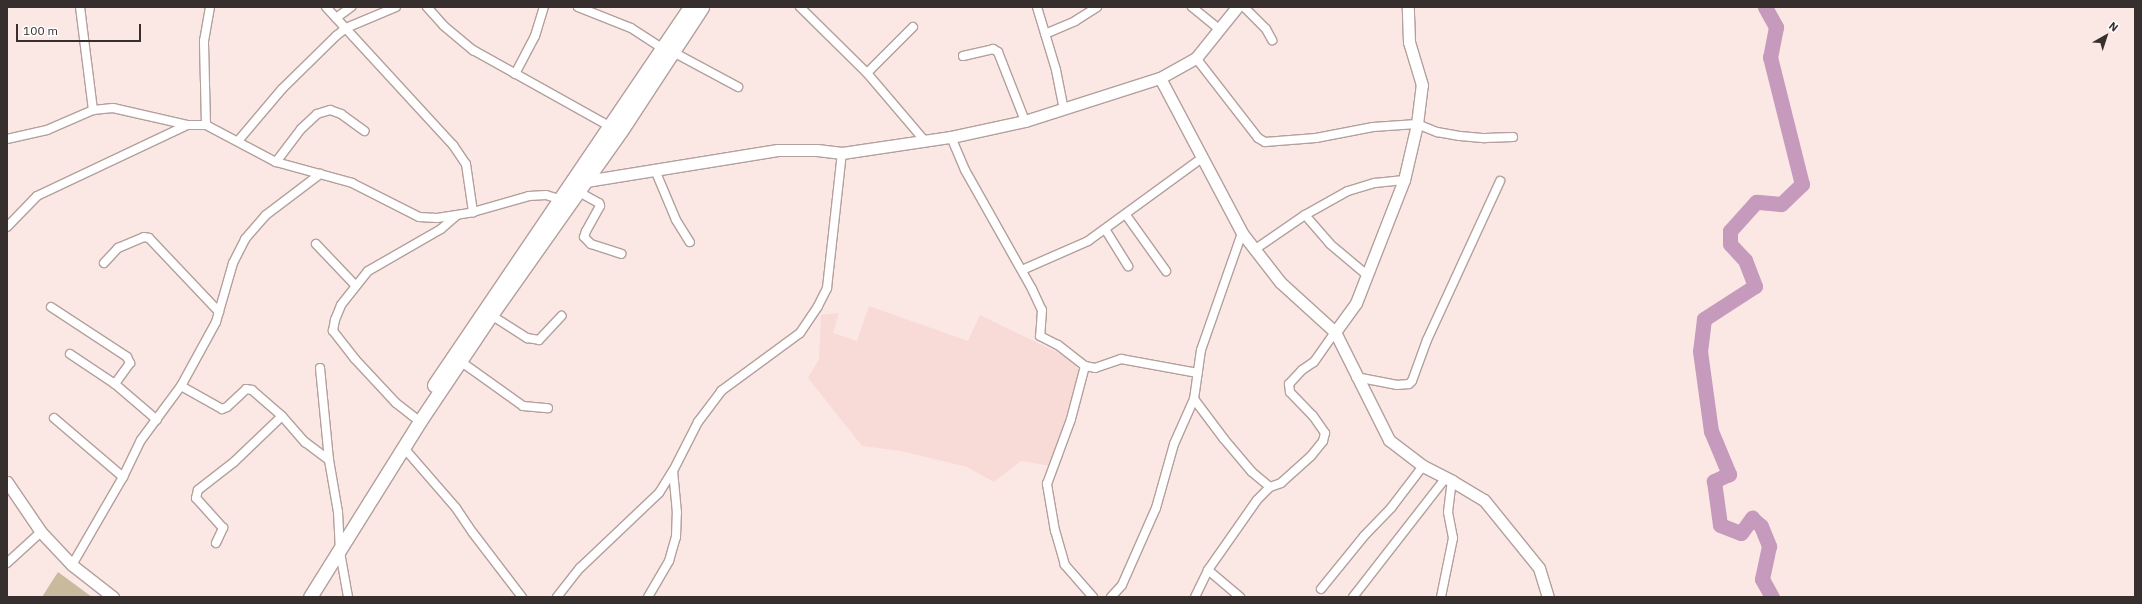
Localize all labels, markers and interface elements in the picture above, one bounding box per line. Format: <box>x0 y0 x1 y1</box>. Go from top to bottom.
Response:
scale bar <box>18 16 143 42</box>
north arrow <box>2086 16 2126 56</box>
text: N <box>2106 19 2121 35</box>
text: 100 m <box>23 23 58 38</box>

